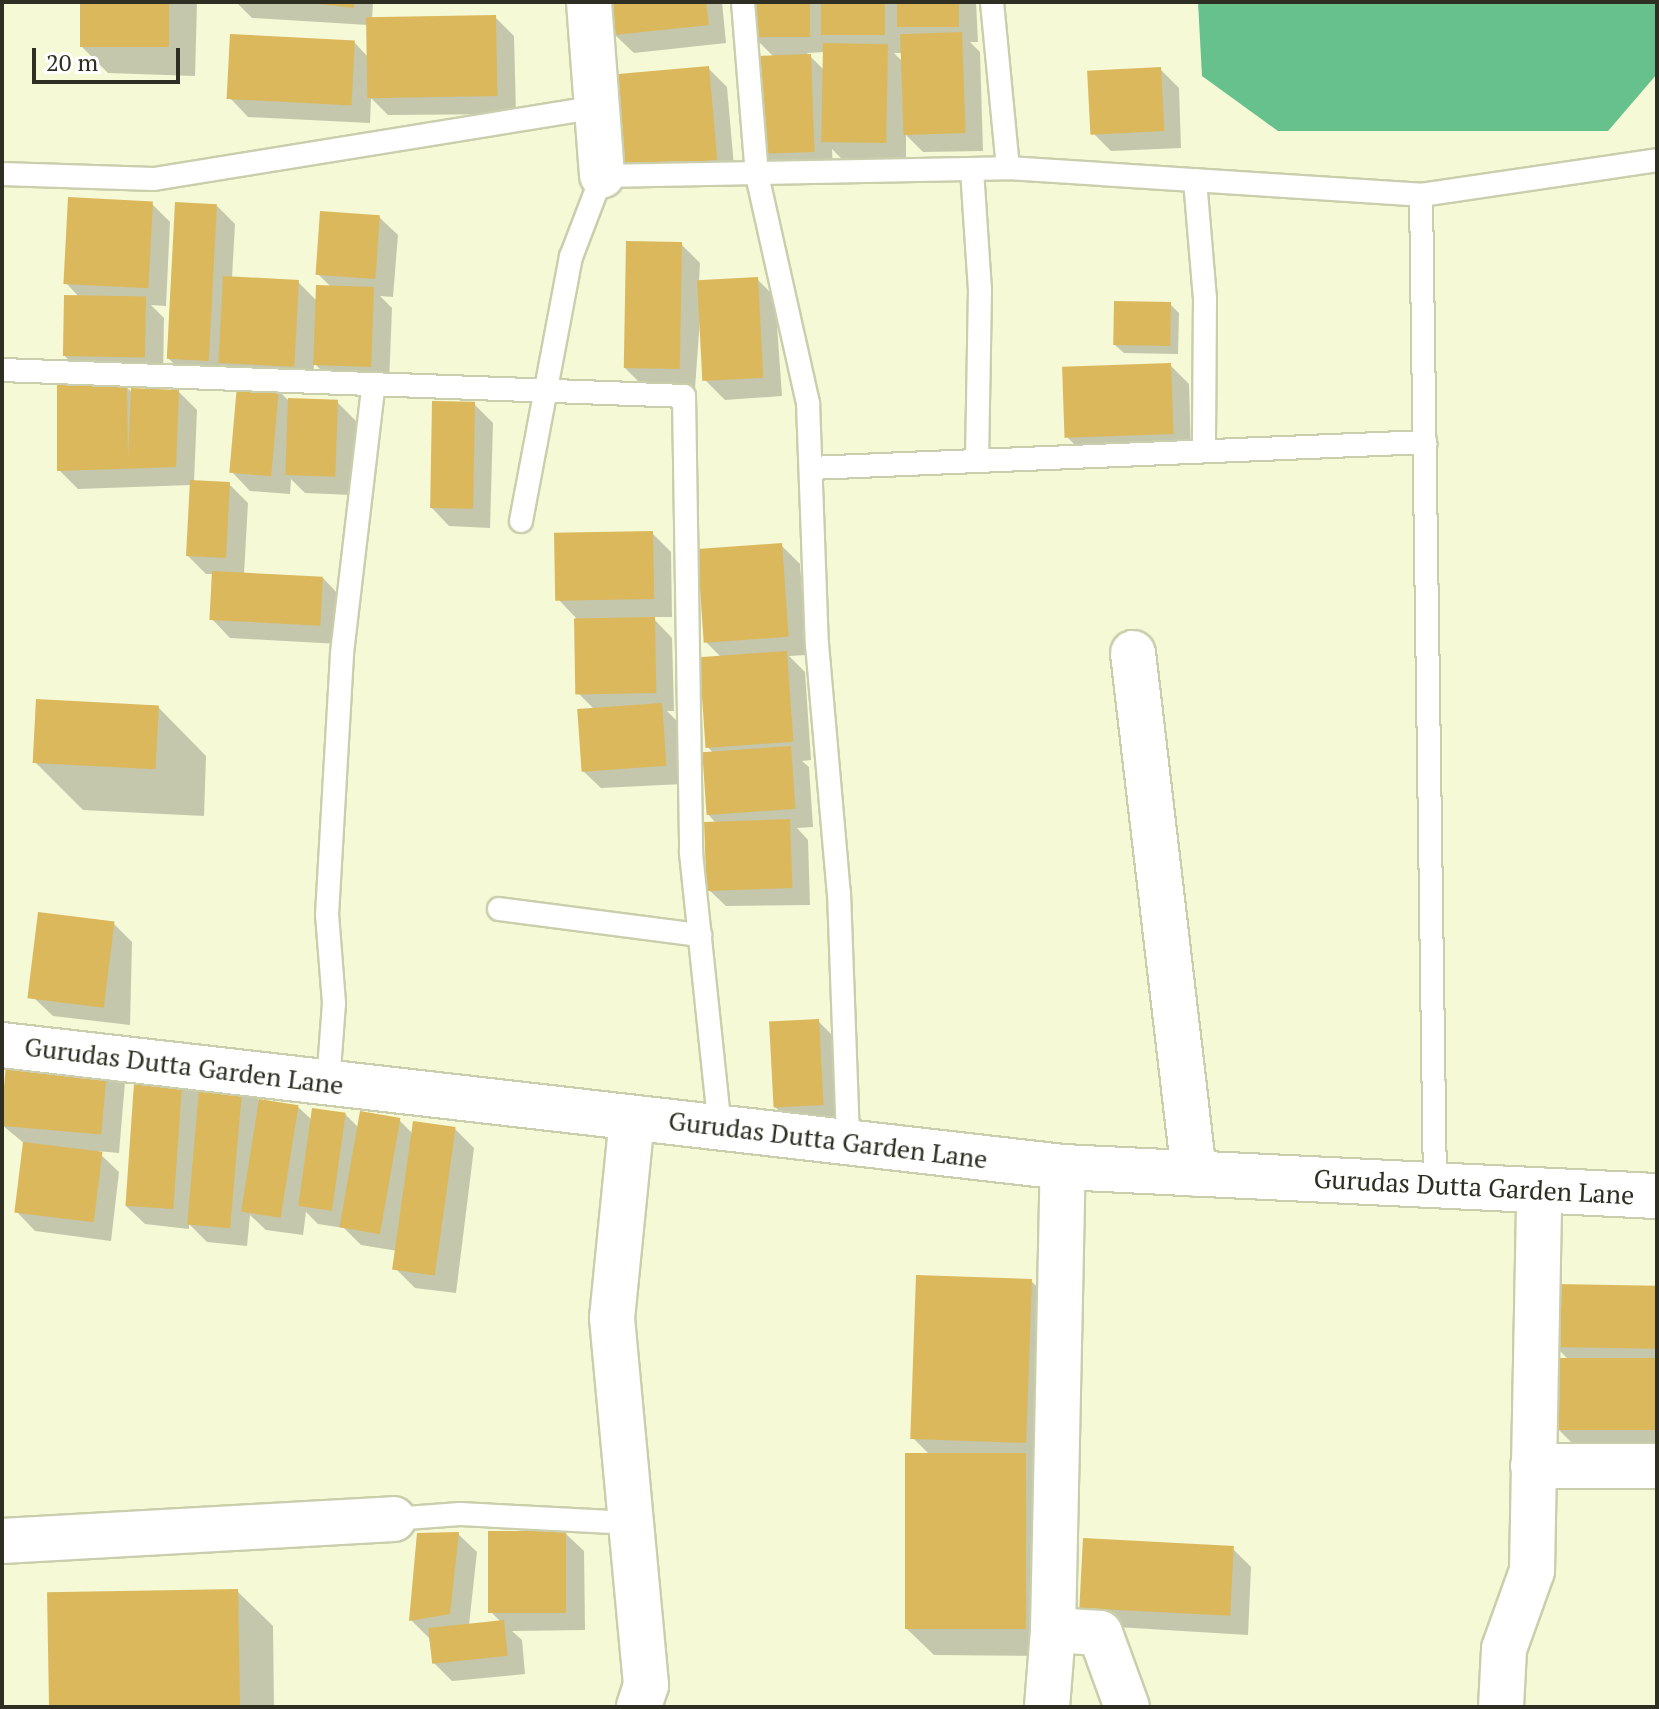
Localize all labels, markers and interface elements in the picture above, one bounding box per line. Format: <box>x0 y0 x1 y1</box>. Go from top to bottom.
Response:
scale bar <box>36 32 184 82</box>
text: 20 m <box>46 46 98 78</box>
street label: Gurudas Dutta Garden Lane <box>23 1031 345 1101</box>
street label: Gurudas Dutta Garden Lane <box>667 1105 989 1175</box>
street label: Gurudas Dutta Garden Lane <box>1313 1163 1635 1211</box>

